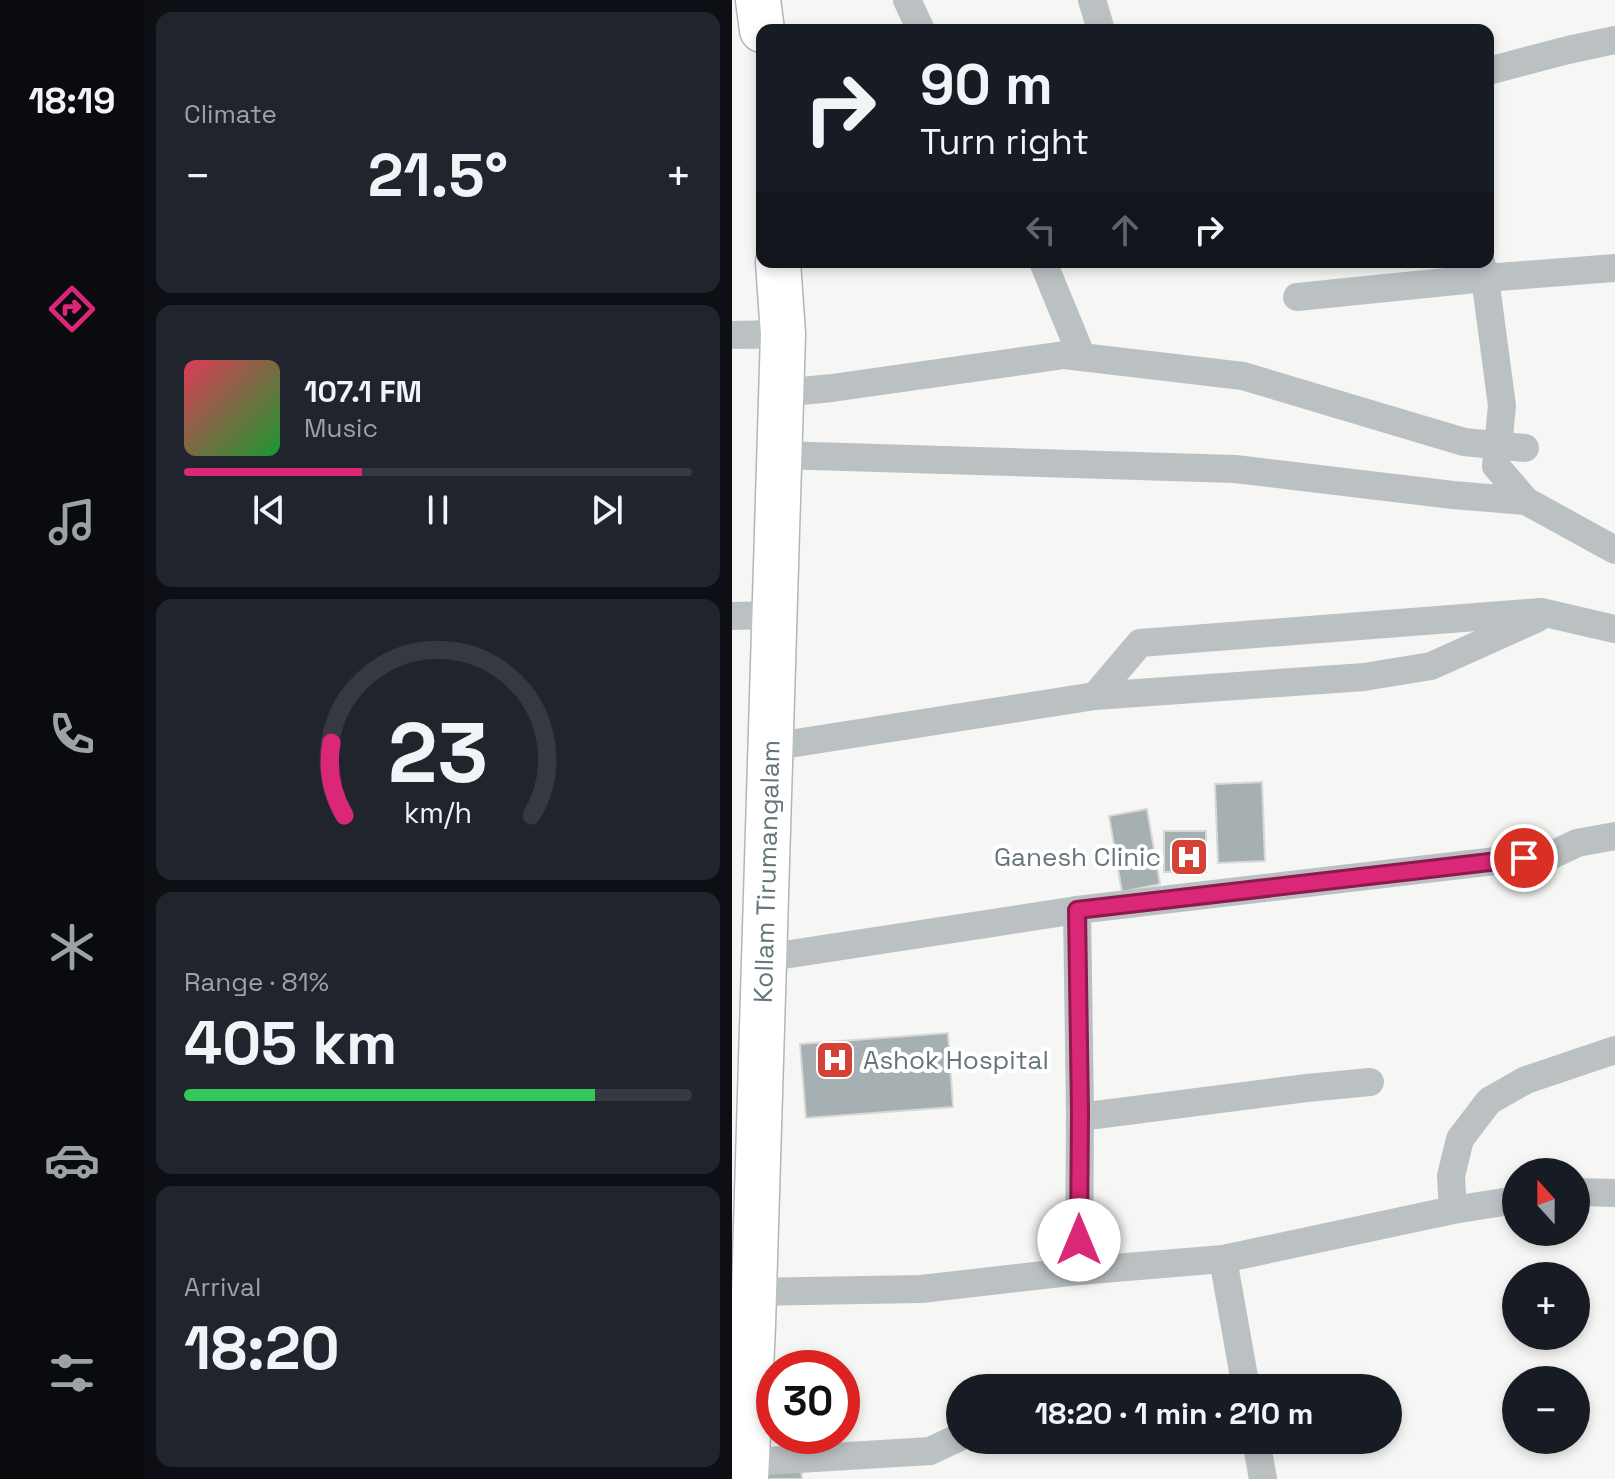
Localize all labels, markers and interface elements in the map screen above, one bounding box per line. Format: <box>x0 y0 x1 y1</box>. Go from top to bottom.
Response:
text: 90 m <box>920 49 1053 120</box>
icon: right <box>788 56 892 160</box>
text: 18:19 <box>28 78 116 124</box>
text: Climate <box>184 97 277 131</box>
text: Turn right <box>920 119 1089 165</box>
text: 21.5° <box>368 137 508 214</box>
text: − <box>184 148 211 204</box>
text: + <box>665 148 692 204</box>
icon: left <box>1019 208 1063 252</box>
icon: ahead <box>1103 208 1147 252</box>
icon: right <box>1187 208 1231 252</box>
icon: directions <box>44 281 100 337</box>
text: 107.1 FM <box>304 372 422 411</box>
text: Music <box>304 411 378 445</box>
icon: previous <box>247 488 291 532</box>
icon: pause <box>416 488 460 532</box>
icon: next <box>585 488 629 532</box>
icon: music <box>44 494 100 550</box>
text: 23 <box>388 699 488 805</box>
icon: phone <box>44 706 100 762</box>
street label: Kollam Tirumangalam <box>746 739 788 1003</box>
text: km/h <box>404 795 472 831</box>
pin <box>1490 824 1558 892</box>
hospital icon: Ganesh Clinic <box>1168 836 1210 878</box>
icon: arrive <box>1502 836 1546 880</box>
place label: Ganesh Clinic <box>994 840 1161 874</box>
icon: climate <box>44 919 100 975</box>
text: Range · 81% <box>184 965 329 999</box>
text: 405 km <box>184 1005 397 1082</box>
hospital icon: Ashok Hospital <box>814 1039 856 1081</box>
place label: Ashok Hospital <box>863 1043 1049 1077</box>
icon: car <box>44 1132 100 1188</box>
north arrow <box>1502 1158 1590 1246</box>
map controls <box>1502 1158 1590 1454</box>
position arrow <box>1037 1198 1121 1282</box>
button: + <box>1502 1262 1590 1350</box>
text: Arrival <box>184 1270 261 1304</box>
text: 18:20 <box>184 1310 340 1387</box>
icon: filters <box>44 1345 100 1401</box>
speed limit sign: 30 <box>756 1350 860 1454</box>
button: − <box>1502 1366 1590 1454</box>
text: 18:20 · 1 min · 210 m <box>1035 1394 1313 1433</box>

